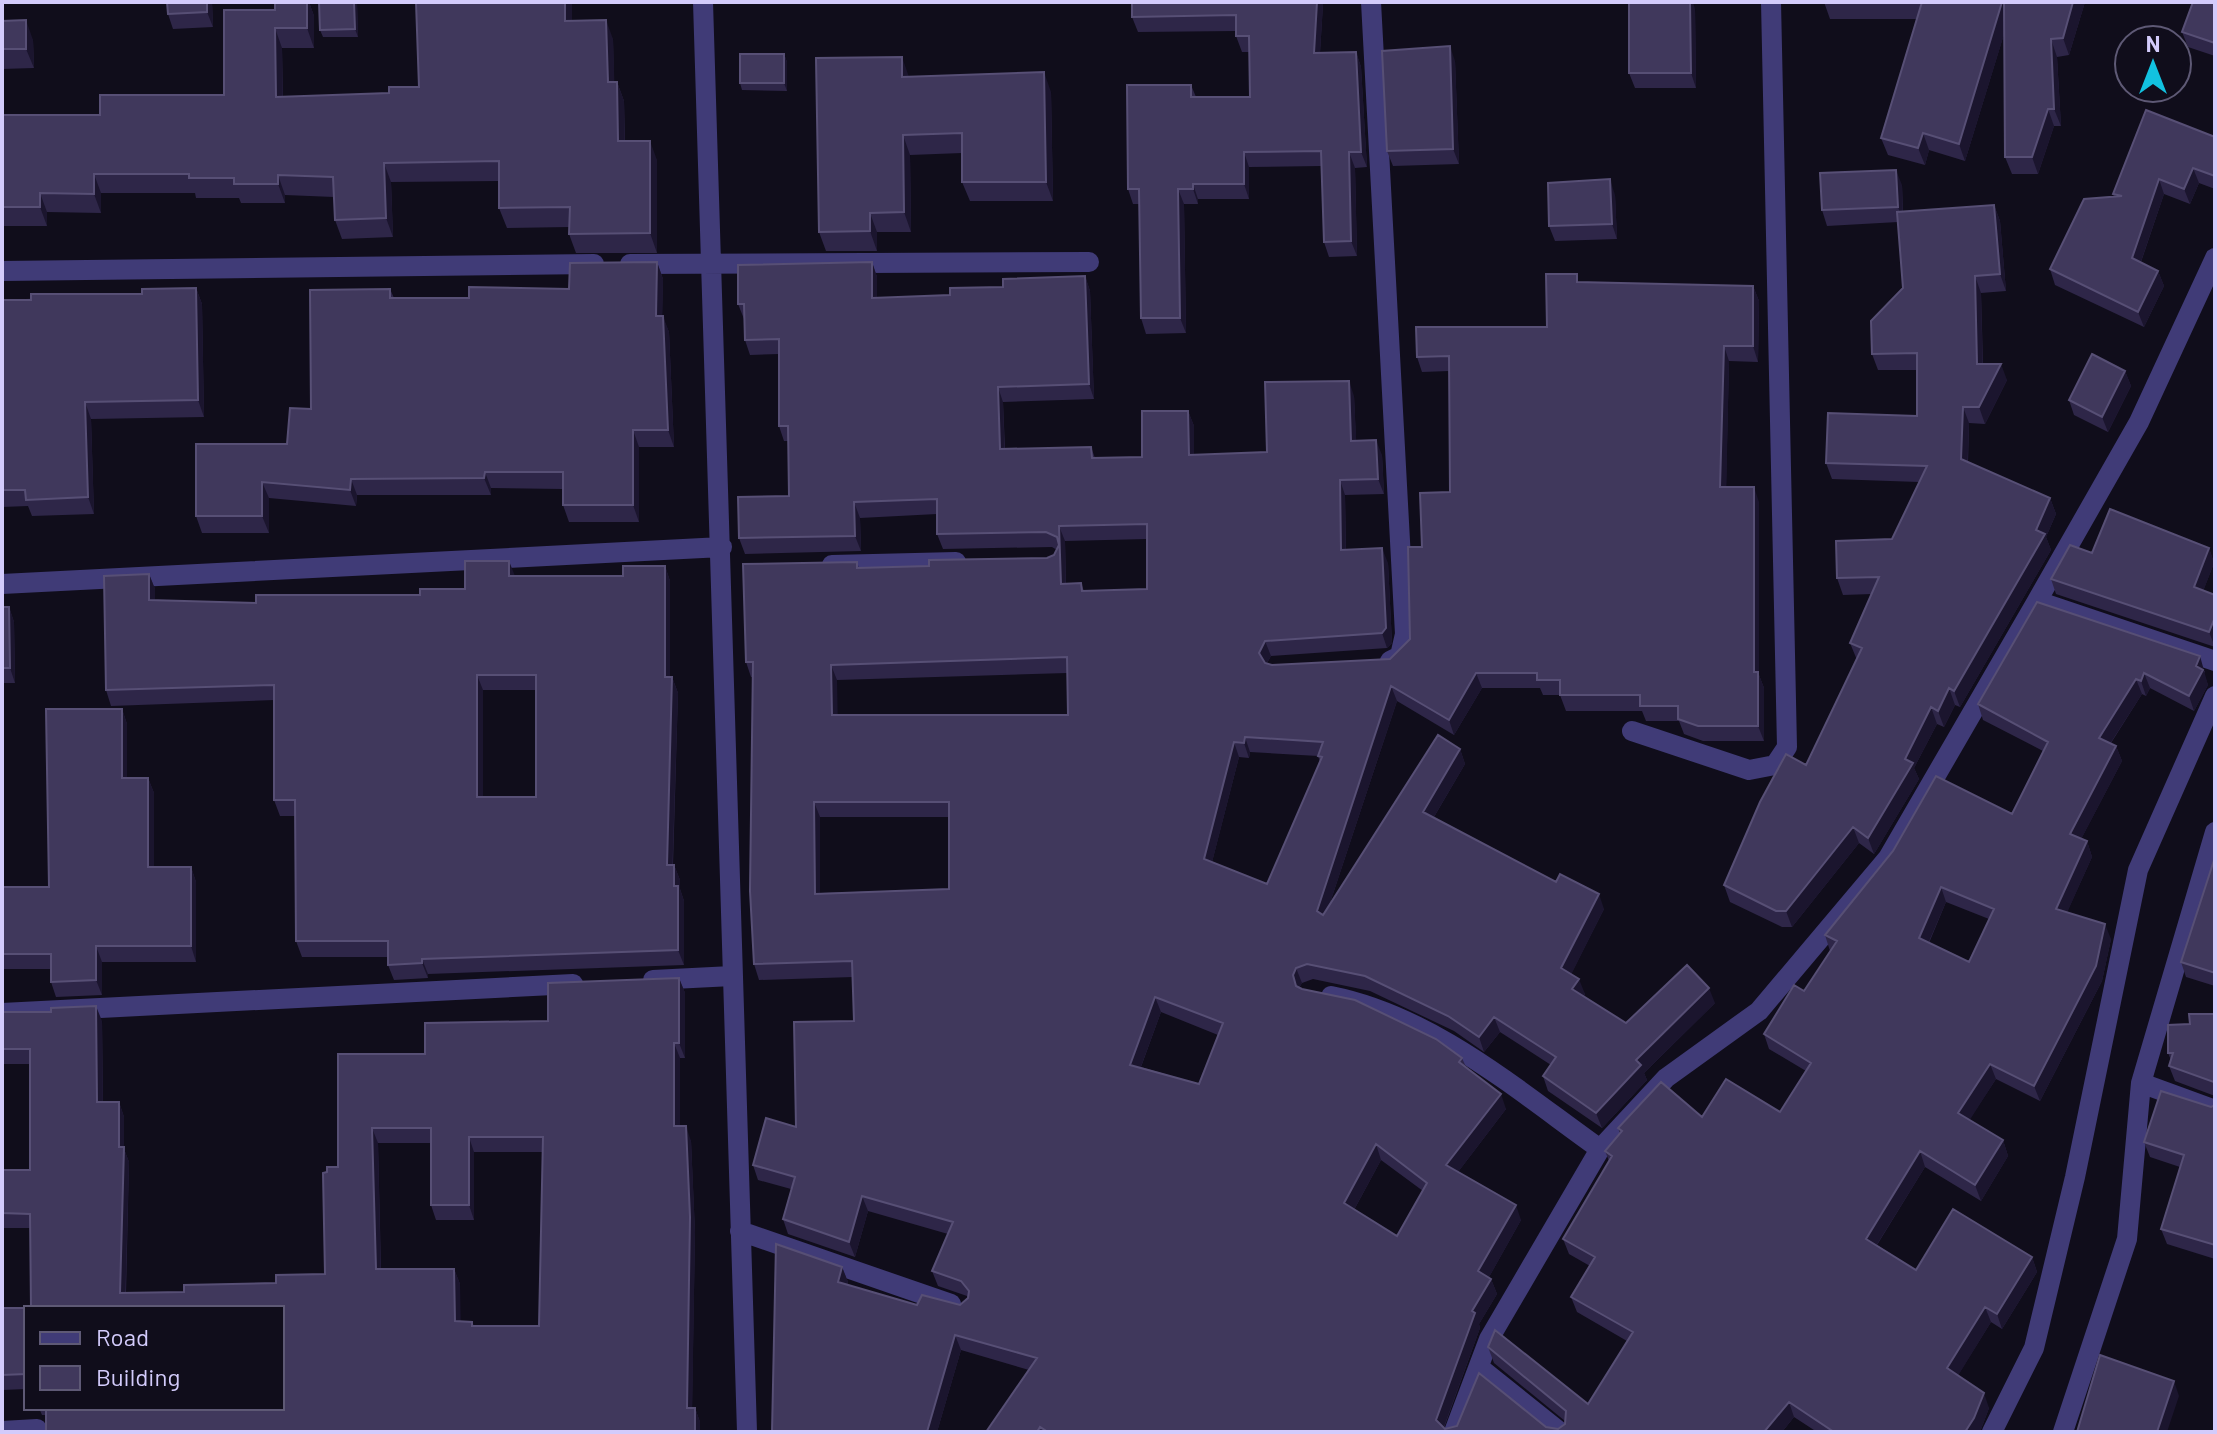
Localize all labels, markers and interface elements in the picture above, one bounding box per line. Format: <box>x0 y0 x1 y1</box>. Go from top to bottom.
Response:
north arrow <box>2113 24 2193 104</box>
text: N <box>2146 30 2160 56</box>
legend <box>24 1306 284 1410</box>
text: Road <box>96 1322 149 1351</box>
text: Building <box>96 1362 180 1391</box>

